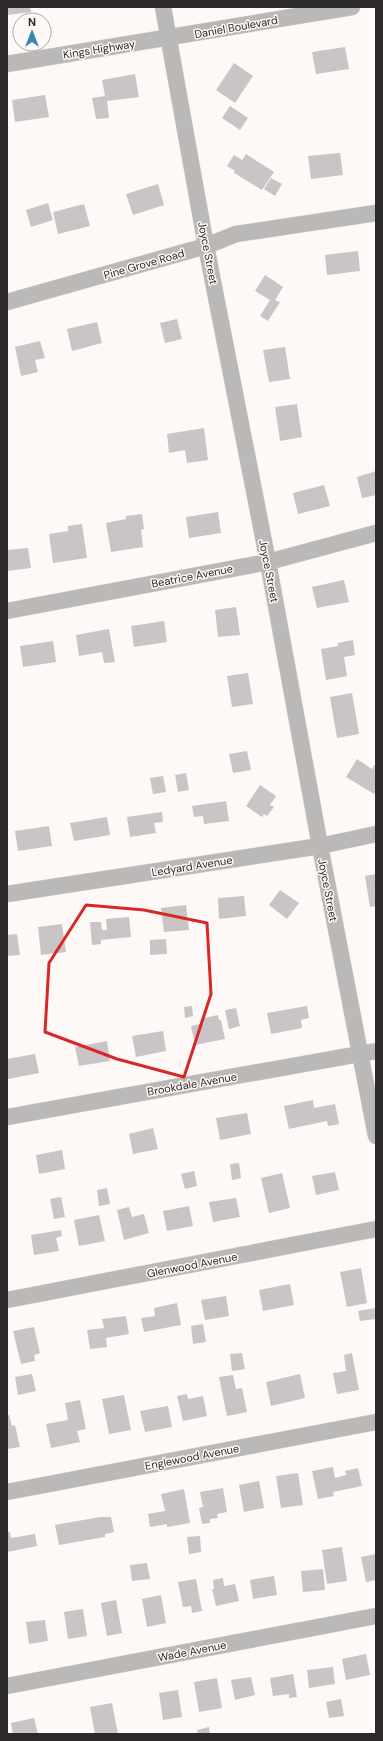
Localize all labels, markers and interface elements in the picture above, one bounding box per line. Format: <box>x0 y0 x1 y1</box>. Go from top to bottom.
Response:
north arrow <box>12 12 52 52</box>
street label: Daniel Boulevard <box>193 13 279 41</box>
text: N <box>28 15 36 29</box>
street label: Kings Highway <box>62 36 136 62</box>
street label: Joyce Street <box>195 220 221 286</box>
street label: Pine Grove Road <box>102 246 186 282</box>
street label: Joyce Street <box>256 538 282 604</box>
street label: Beatrice Avenue <box>150 561 234 591</box>
street label: Ledyard Avenue <box>151 853 233 879</box>
street label: Joyce Street <box>315 857 341 923</box>
street label: Brookdale Avenue <box>146 1069 238 1099</box>
street label: Glenwood Avenue <box>146 1249 238 1281</box>
street label: Englewood Avenue <box>144 1441 240 1473</box>
street label: Wade Avenue <box>157 1637 227 1665</box>

